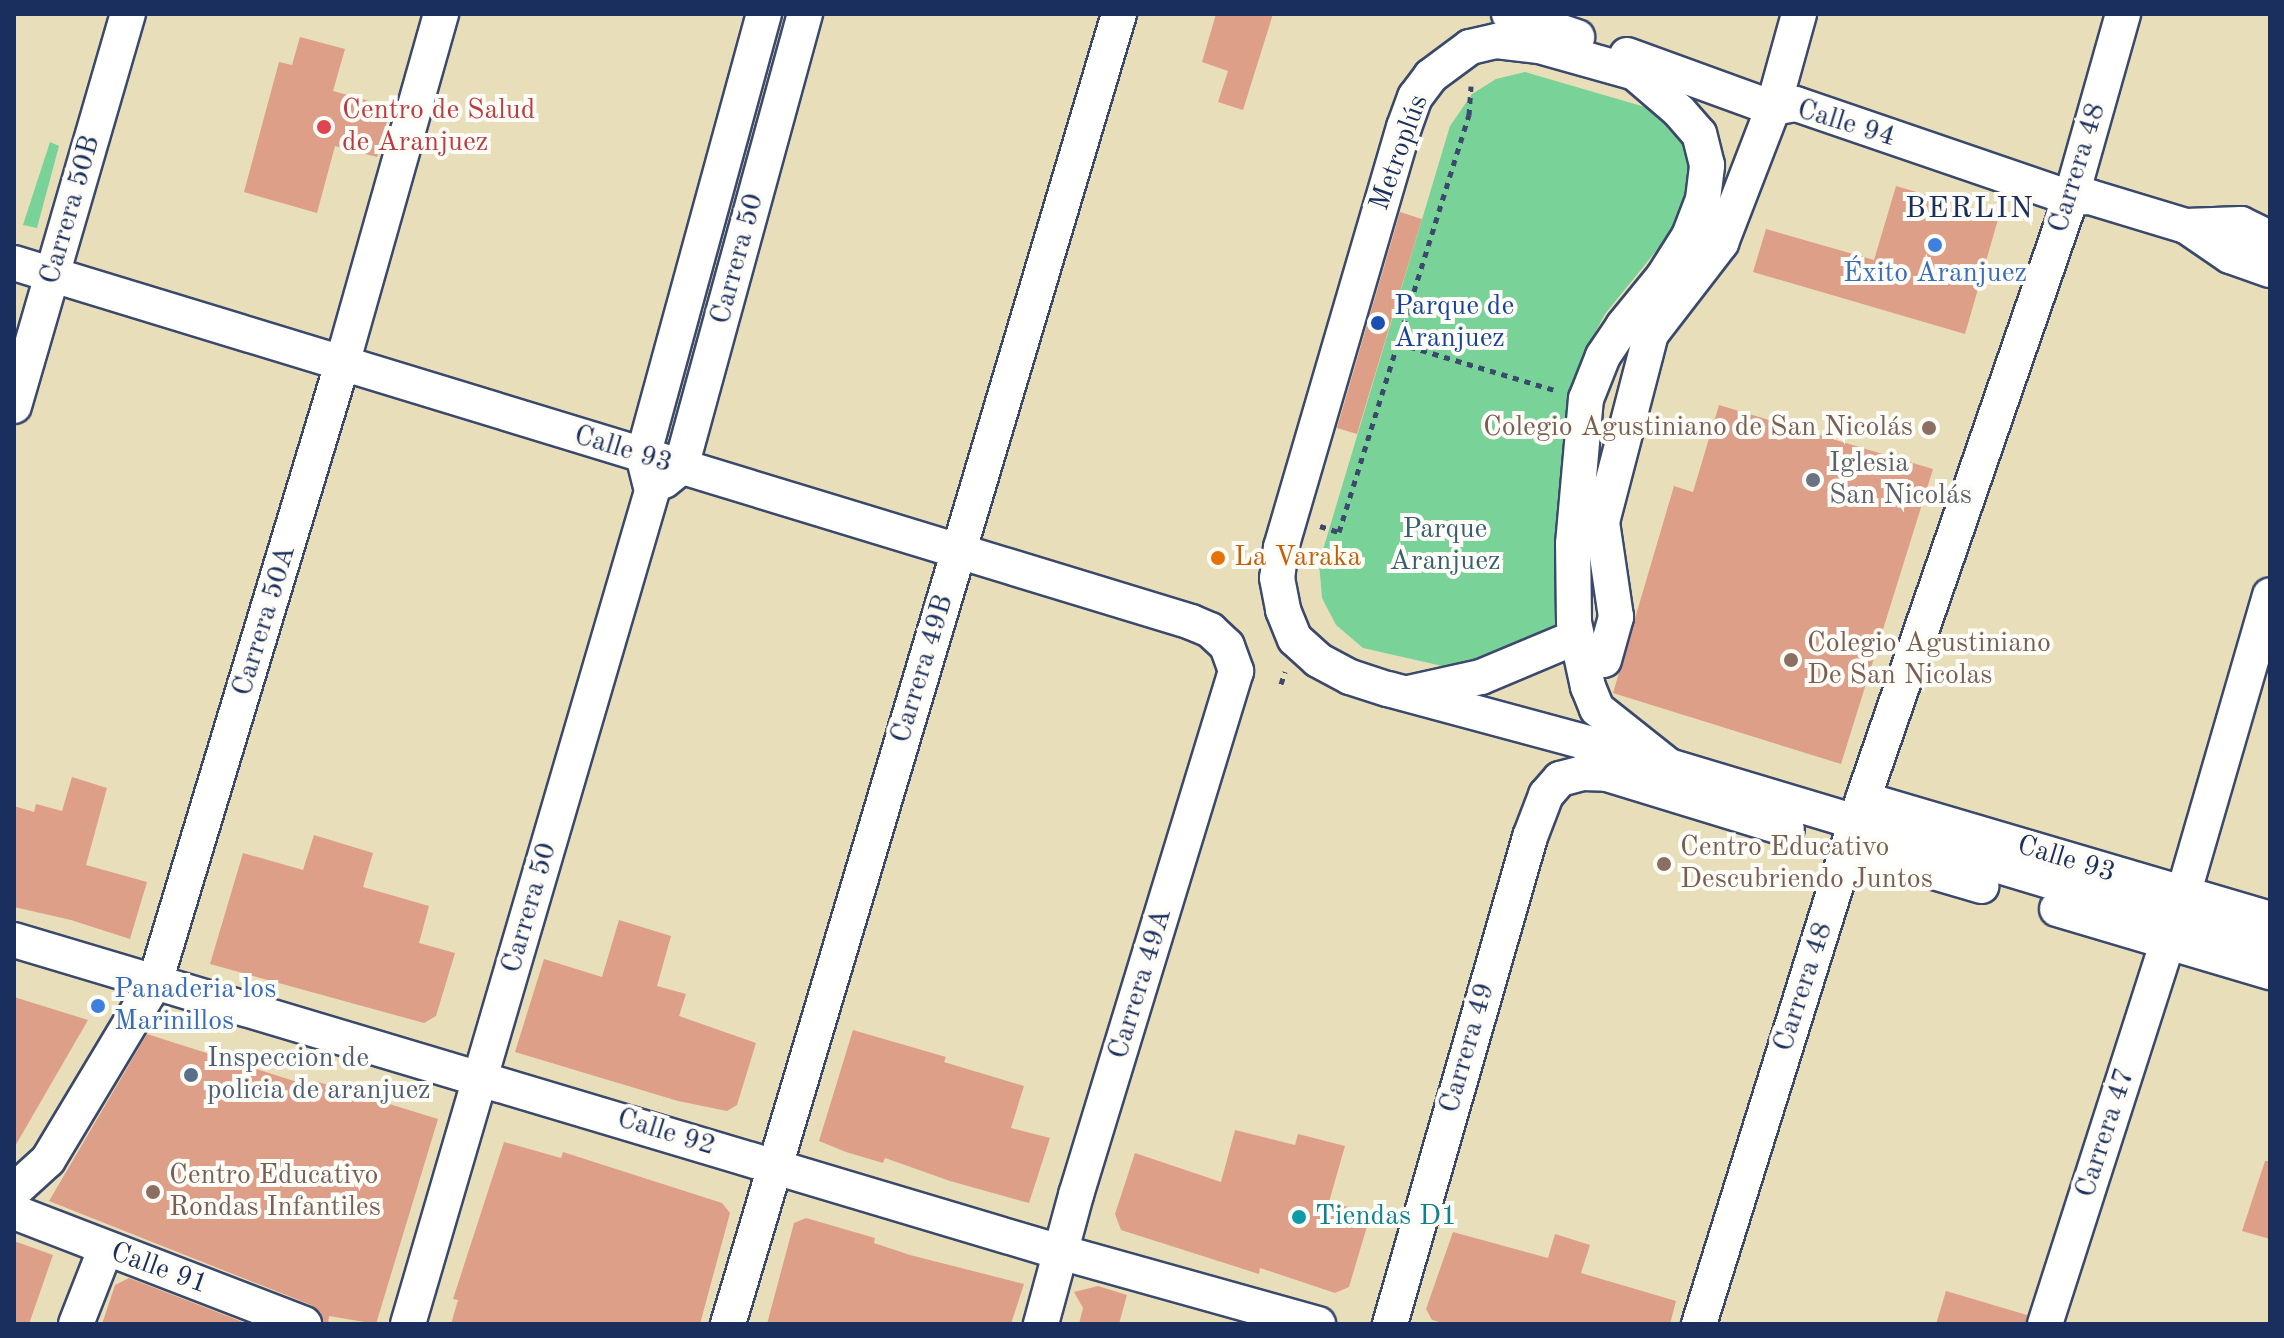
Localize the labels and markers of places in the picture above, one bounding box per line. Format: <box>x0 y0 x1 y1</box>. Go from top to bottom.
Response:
place label: Centro de Salud de Aranjuez <box>342 94 535 160</box>
marker: Centro de Salud de Aranjuez <box>313 116 335 138</box>
marker: Éxito Aranjuez <box>1926 236 1944 254</box>
place label: Éxito Aranjuez <box>1843 257 2027 291</box>
place label: Parque de Aranjuez <box>1394 290 1514 356</box>
marker: Parque de Aranjuez <box>1369 314 1387 332</box>
place label: Colegio Agustiniano de San Nicolás <box>1483 411 1913 445</box>
marker: Colegio Agustiniano de San Nicolás <box>1920 419 1938 437</box>
place label: Iglesia San Nicolás <box>1829 447 1972 513</box>
marker: Iglesia San Nicolás <box>1804 471 1822 489</box>
place label: La Varaka <box>1234 541 1361 575</box>
marker: La Varaka <box>1209 549 1227 567</box>
place label: Colegio Agustiniano De San Nicolas <box>1807 627 2051 693</box>
marker: Colegio Agustiniano De San Nicolas <box>1782 651 1800 669</box>
place label: Centro Educativo Descubriendo Juntos <box>1680 831 1933 897</box>
marker: Centro Educativo Descubriendo Juntos <box>1655 855 1673 873</box>
place label: Panaderia los Marinillos <box>114 973 276 1039</box>
marker: Panaderia los Marinillos <box>89 997 107 1015</box>
place label: Inspeccion de policia de aranjuez <box>207 1042 431 1108</box>
marker: Inspeccion de policia de aranjuez <box>182 1066 200 1084</box>
place label: Centro Educativo Rondas Infantiles <box>169 1159 381 1225</box>
marker: Centro Educativo Rondas Infantiles <box>144 1183 162 1201</box>
place label: Tiendas D1 <box>1315 1200 1457 1234</box>
marker: Tiendas D1 <box>1290 1208 1308 1226</box>

